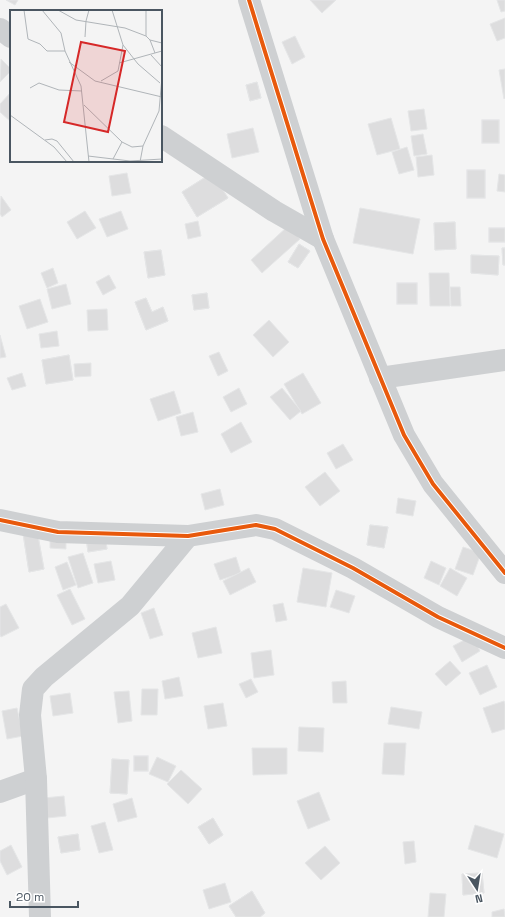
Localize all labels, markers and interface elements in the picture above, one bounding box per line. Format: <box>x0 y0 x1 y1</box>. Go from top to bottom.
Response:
inset map <box>10 10 162 162</box>
north arrow <box>457 869 497 909</box>
scale bar <box>10 883 78 909</box>
text: 20 m <box>16 889 44 905</box>
text: N <box>474 891 484 906</box>

